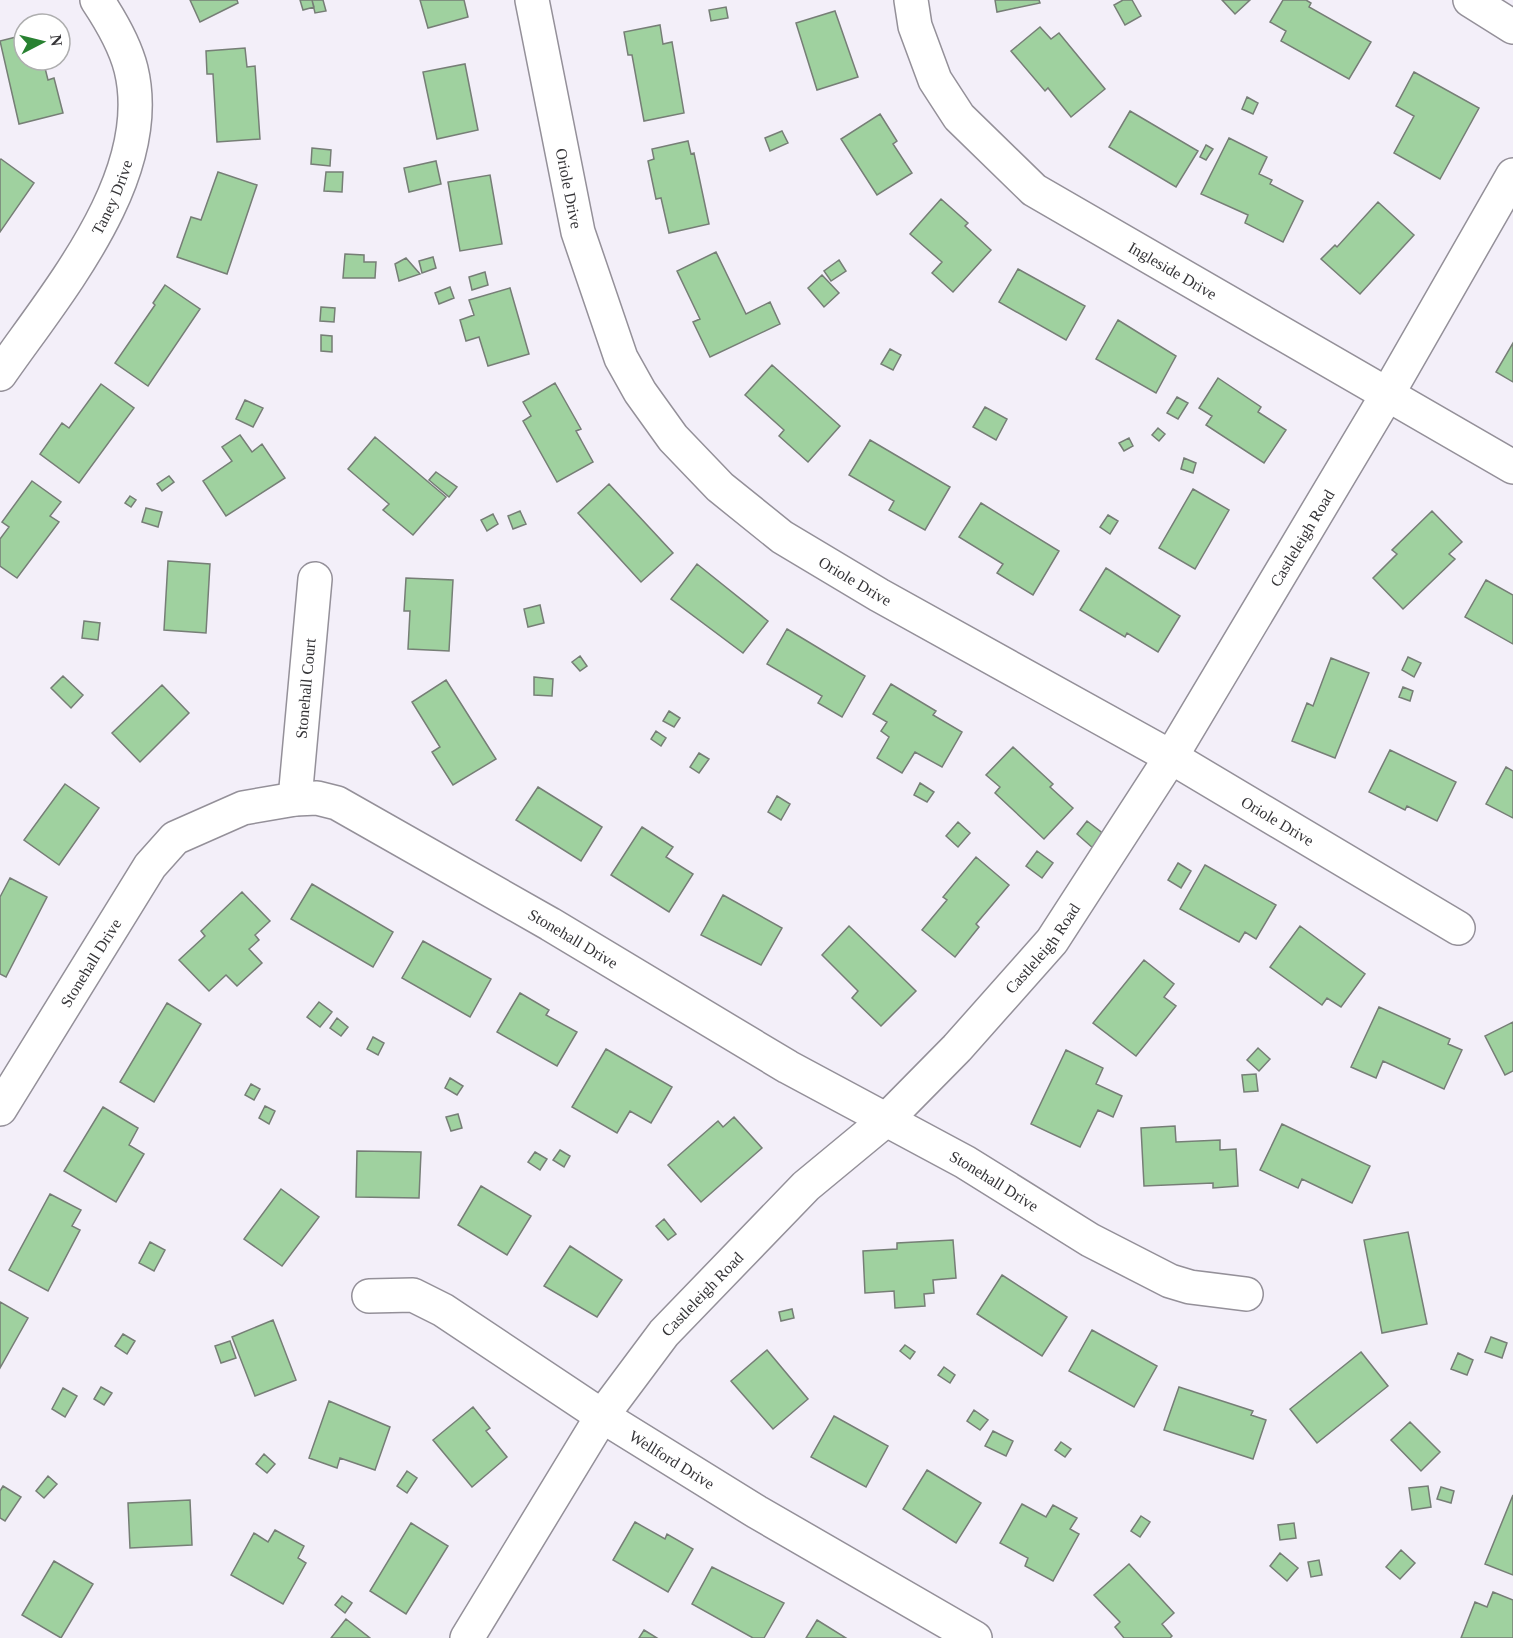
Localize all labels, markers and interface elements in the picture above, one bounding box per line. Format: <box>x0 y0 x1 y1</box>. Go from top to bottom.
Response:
north arrow <box>12 12 72 72</box>
text: N <box>47 33 66 47</box>
street label: Oriole Drive <box>553 147 586 230</box>
street label: Taney Drive <box>88 158 135 237</box>
street label: Ingleside Drive <box>1126 238 1220 302</box>
street label: Castleleigh Road <box>1266 486 1337 589</box>
street label: Oriole Drive <box>816 553 894 609</box>
street label: Stonehall Court <box>292 637 318 739</box>
street label: Oriole Drive <box>1238 792 1317 849</box>
street label: Castleleigh Road <box>1001 900 1083 996</box>
street label: Stonehall Drive <box>526 905 621 971</box>
street label: Stonehall Drive <box>57 915 124 1010</box>
street label: Stonehall Drive <box>947 1147 1042 1214</box>
street label: Castleleigh Road <box>658 1248 746 1339</box>
street label: Wellford Drive <box>626 1427 718 1492</box>

